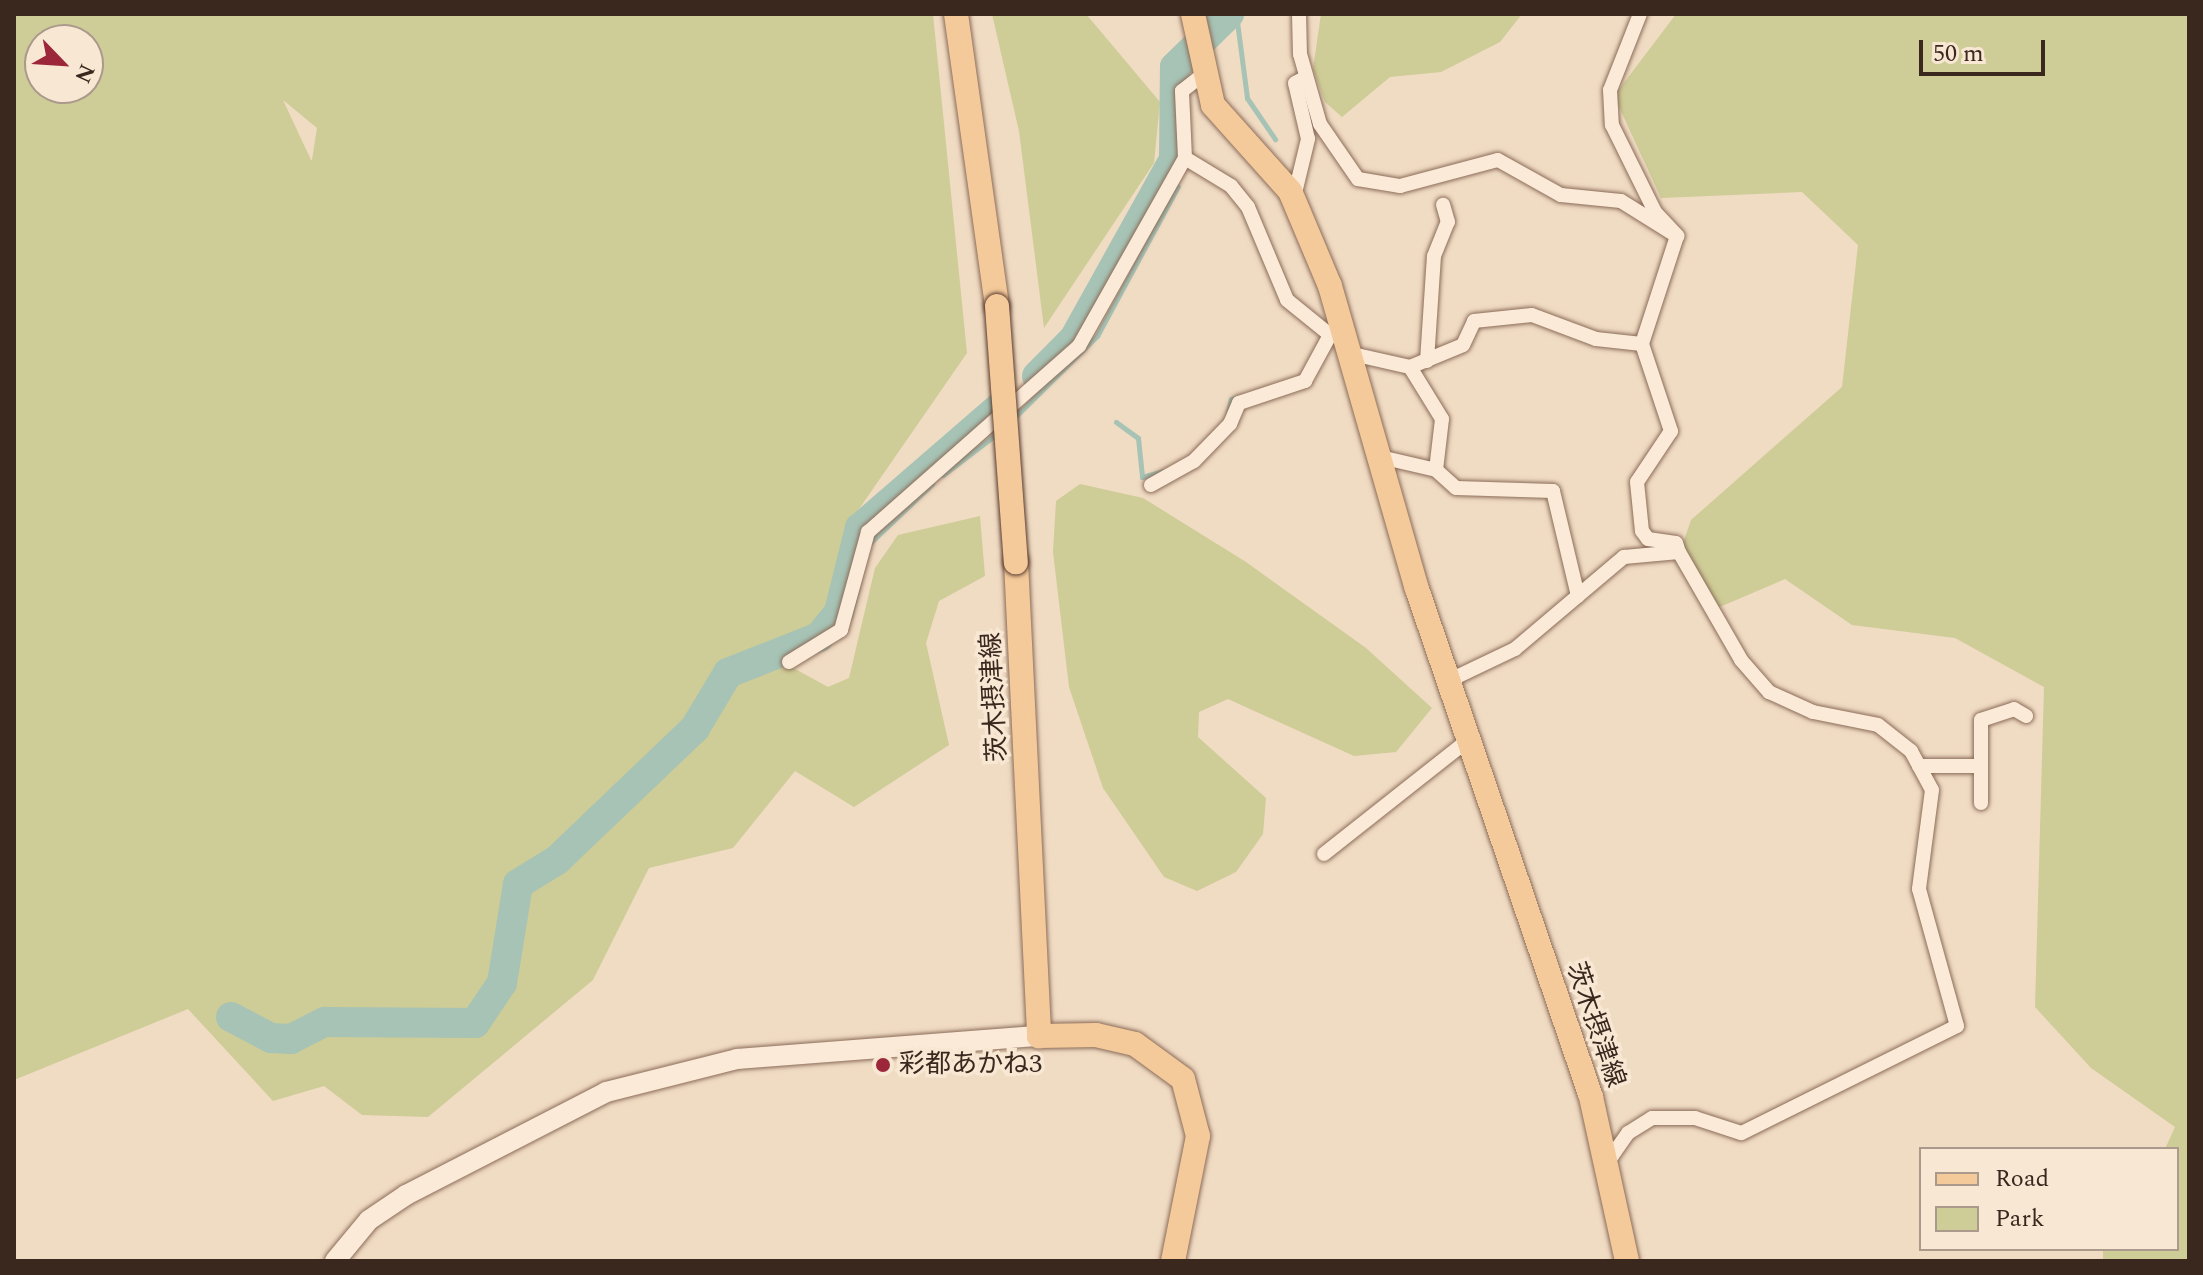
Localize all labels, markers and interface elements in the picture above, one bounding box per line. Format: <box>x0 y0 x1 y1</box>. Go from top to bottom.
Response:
north arrow <box>24 24 104 104</box>
scale bar <box>1923 24 2049 74</box>
text: 50 m <box>1933 36 1984 72</box>
text: N <box>66 58 103 89</box>
street label: 茨木摂津線 <box>976 631 1014 763</box>
street label: 茨木摂津線 <box>1559 958 1631 1092</box>
place label: 彩都あかね3 <box>899 1049 1042 1081</box>
marker: 彩都あかね3 <box>874 1056 892 1074</box>
legend <box>1919 1147 2179 1251</box>
text: Road <box>1995 1161 2049 1197</box>
text: Park <box>1995 1201 2045 1237</box>

